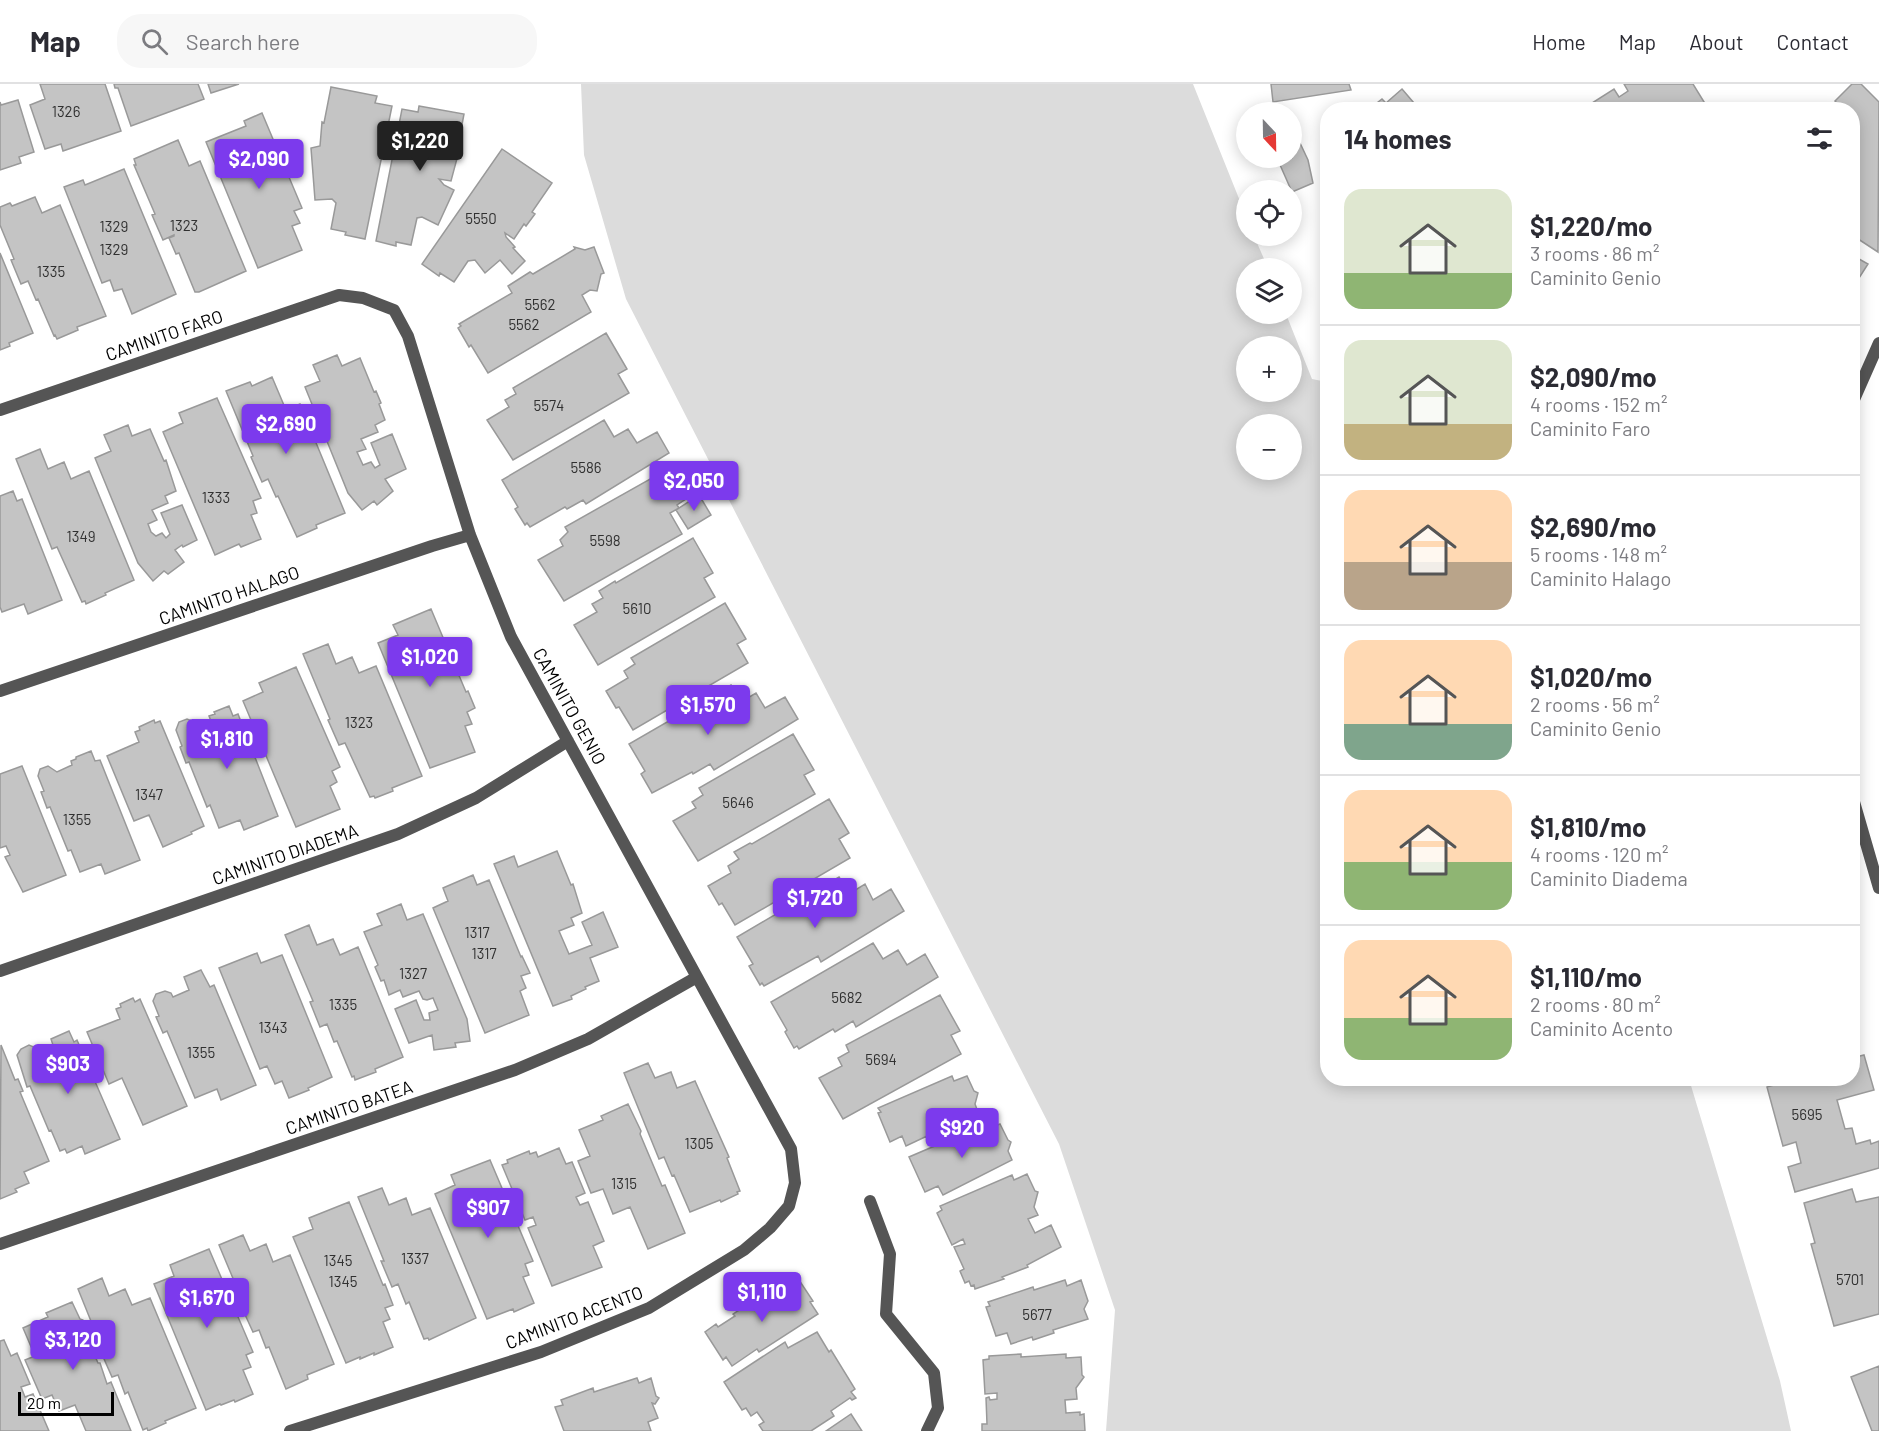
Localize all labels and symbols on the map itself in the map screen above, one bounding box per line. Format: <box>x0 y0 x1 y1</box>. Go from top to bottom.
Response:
house number: 1326 <box>52 102 80 120</box>
north arrow <box>1236 102 1302 168</box>
pin: $1,220 <box>371 121 469 172</box>
pin: $2,090 <box>210 139 308 190</box>
house number: 5550 <box>465 209 497 227</box>
house number: 1323 <box>170 216 198 234</box>
house number: 1329 <box>100 217 128 235</box>
house number: 1329 <box>100 240 128 258</box>
house number: 1335 <box>37 262 65 280</box>
house number: 5562 <box>524 295 556 313</box>
street label: CAMINITO FARO <box>102 305 226 365</box>
house number: 5562 <box>508 315 540 333</box>
house number: 5574 <box>534 396 564 414</box>
pin: $2,690 <box>237 404 335 455</box>
house number: 5586 <box>571 458 601 476</box>
pin: $2,050 <box>645 461 743 512</box>
house number: 1333 <box>202 488 230 506</box>
house number: 1349 <box>66 527 96 545</box>
house number: 5598 <box>589 531 621 549</box>
street label: CAMINITO HALAGO <box>156 561 302 629</box>
house number: 5610 <box>623 599 651 617</box>
pin: $1,020 <box>381 637 479 688</box>
street label: CAMINITO GENIO <box>529 644 611 768</box>
pin: $1,570 <box>659 685 757 736</box>
house number: 1323 <box>345 713 373 731</box>
pin: $1,810 <box>178 719 276 770</box>
house number: 1347 <box>135 785 163 803</box>
house number: 5646 <box>722 793 754 811</box>
house number: 1355 <box>63 810 91 828</box>
street label: CAMINITO DIADEMA <box>209 819 361 889</box>
pin: $1,720 <box>766 878 864 929</box>
house number: 1317 <box>464 923 490 941</box>
house number: 1317 <box>471 944 497 962</box>
house number: 1327 <box>399 964 427 982</box>
house number: 5682 <box>831 988 863 1006</box>
house number: 1335 <box>329 995 357 1013</box>
house number: 1343 <box>259 1018 287 1036</box>
house number: 1355 <box>187 1043 215 1061</box>
pin: $903 <box>32 1044 104 1095</box>
house number: 5694 <box>865 1050 897 1068</box>
street label: CAMINITO BATEA <box>283 1075 416 1139</box>
house number: 5695 <box>1792 1105 1822 1123</box>
pin: $920 <box>926 1108 998 1159</box>
house number: 1305 <box>684 1134 714 1152</box>
house number: 1315 <box>611 1174 637 1192</box>
pin: $907 <box>452 1188 524 1239</box>
house number: 1337 <box>401 1249 429 1267</box>
house number: 1345 <box>324 1251 352 1269</box>
house number: 5701 <box>1836 1270 1864 1288</box>
house number: 1345 <box>329 1272 357 1290</box>
pin: $1,110 <box>713 1272 811 1323</box>
pin: $1,670 <box>158 1278 256 1329</box>
street label: CAMINITO ACENTO <box>502 1281 646 1353</box>
house number: 5677 <box>1022 1305 1052 1323</box>
pin: $3,120 <box>24 1320 122 1371</box>
scale bar <box>18 1389 114 1416</box>

